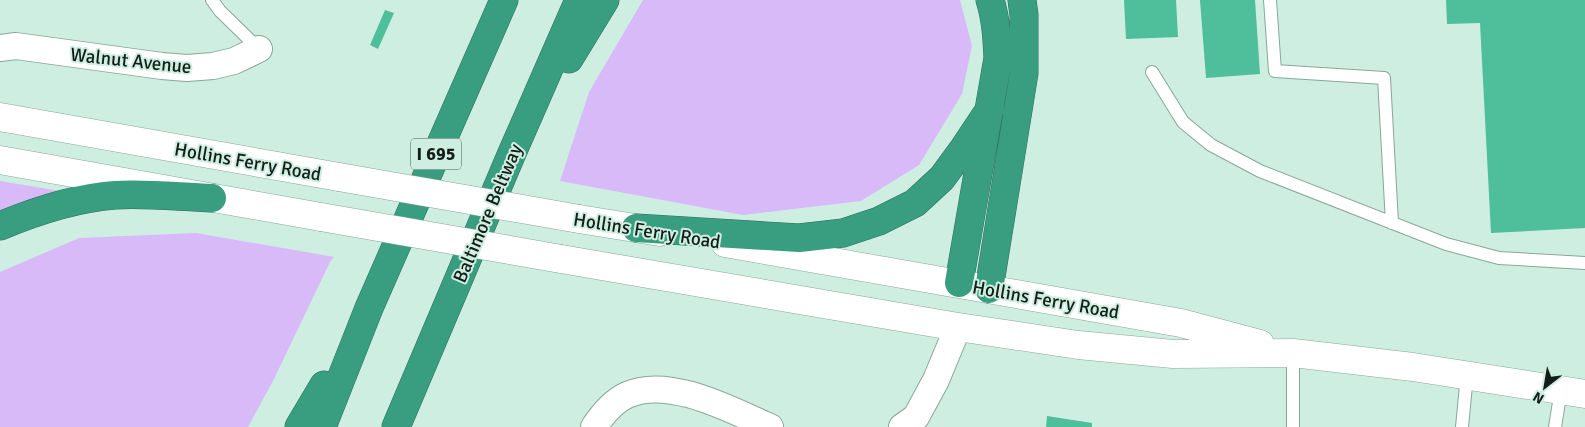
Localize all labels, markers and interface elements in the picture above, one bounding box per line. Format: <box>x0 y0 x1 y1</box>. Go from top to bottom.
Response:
street label: Walnut Avenue <box>69 43 193 79</box>
street label: Hollins Ferry Road <box>173 137 323 187</box>
road number: I 695 <box>411 138 461 170</box>
street label: Baltimore Beltway <box>448 140 528 286</box>
street label: Hollins Ferry Road <box>572 208 722 254</box>
street label: Hollins Ferry Road <box>971 275 1121 325</box>
north arrow <box>1520 362 1570 412</box>
text: N <box>1530 388 1547 408</box>

